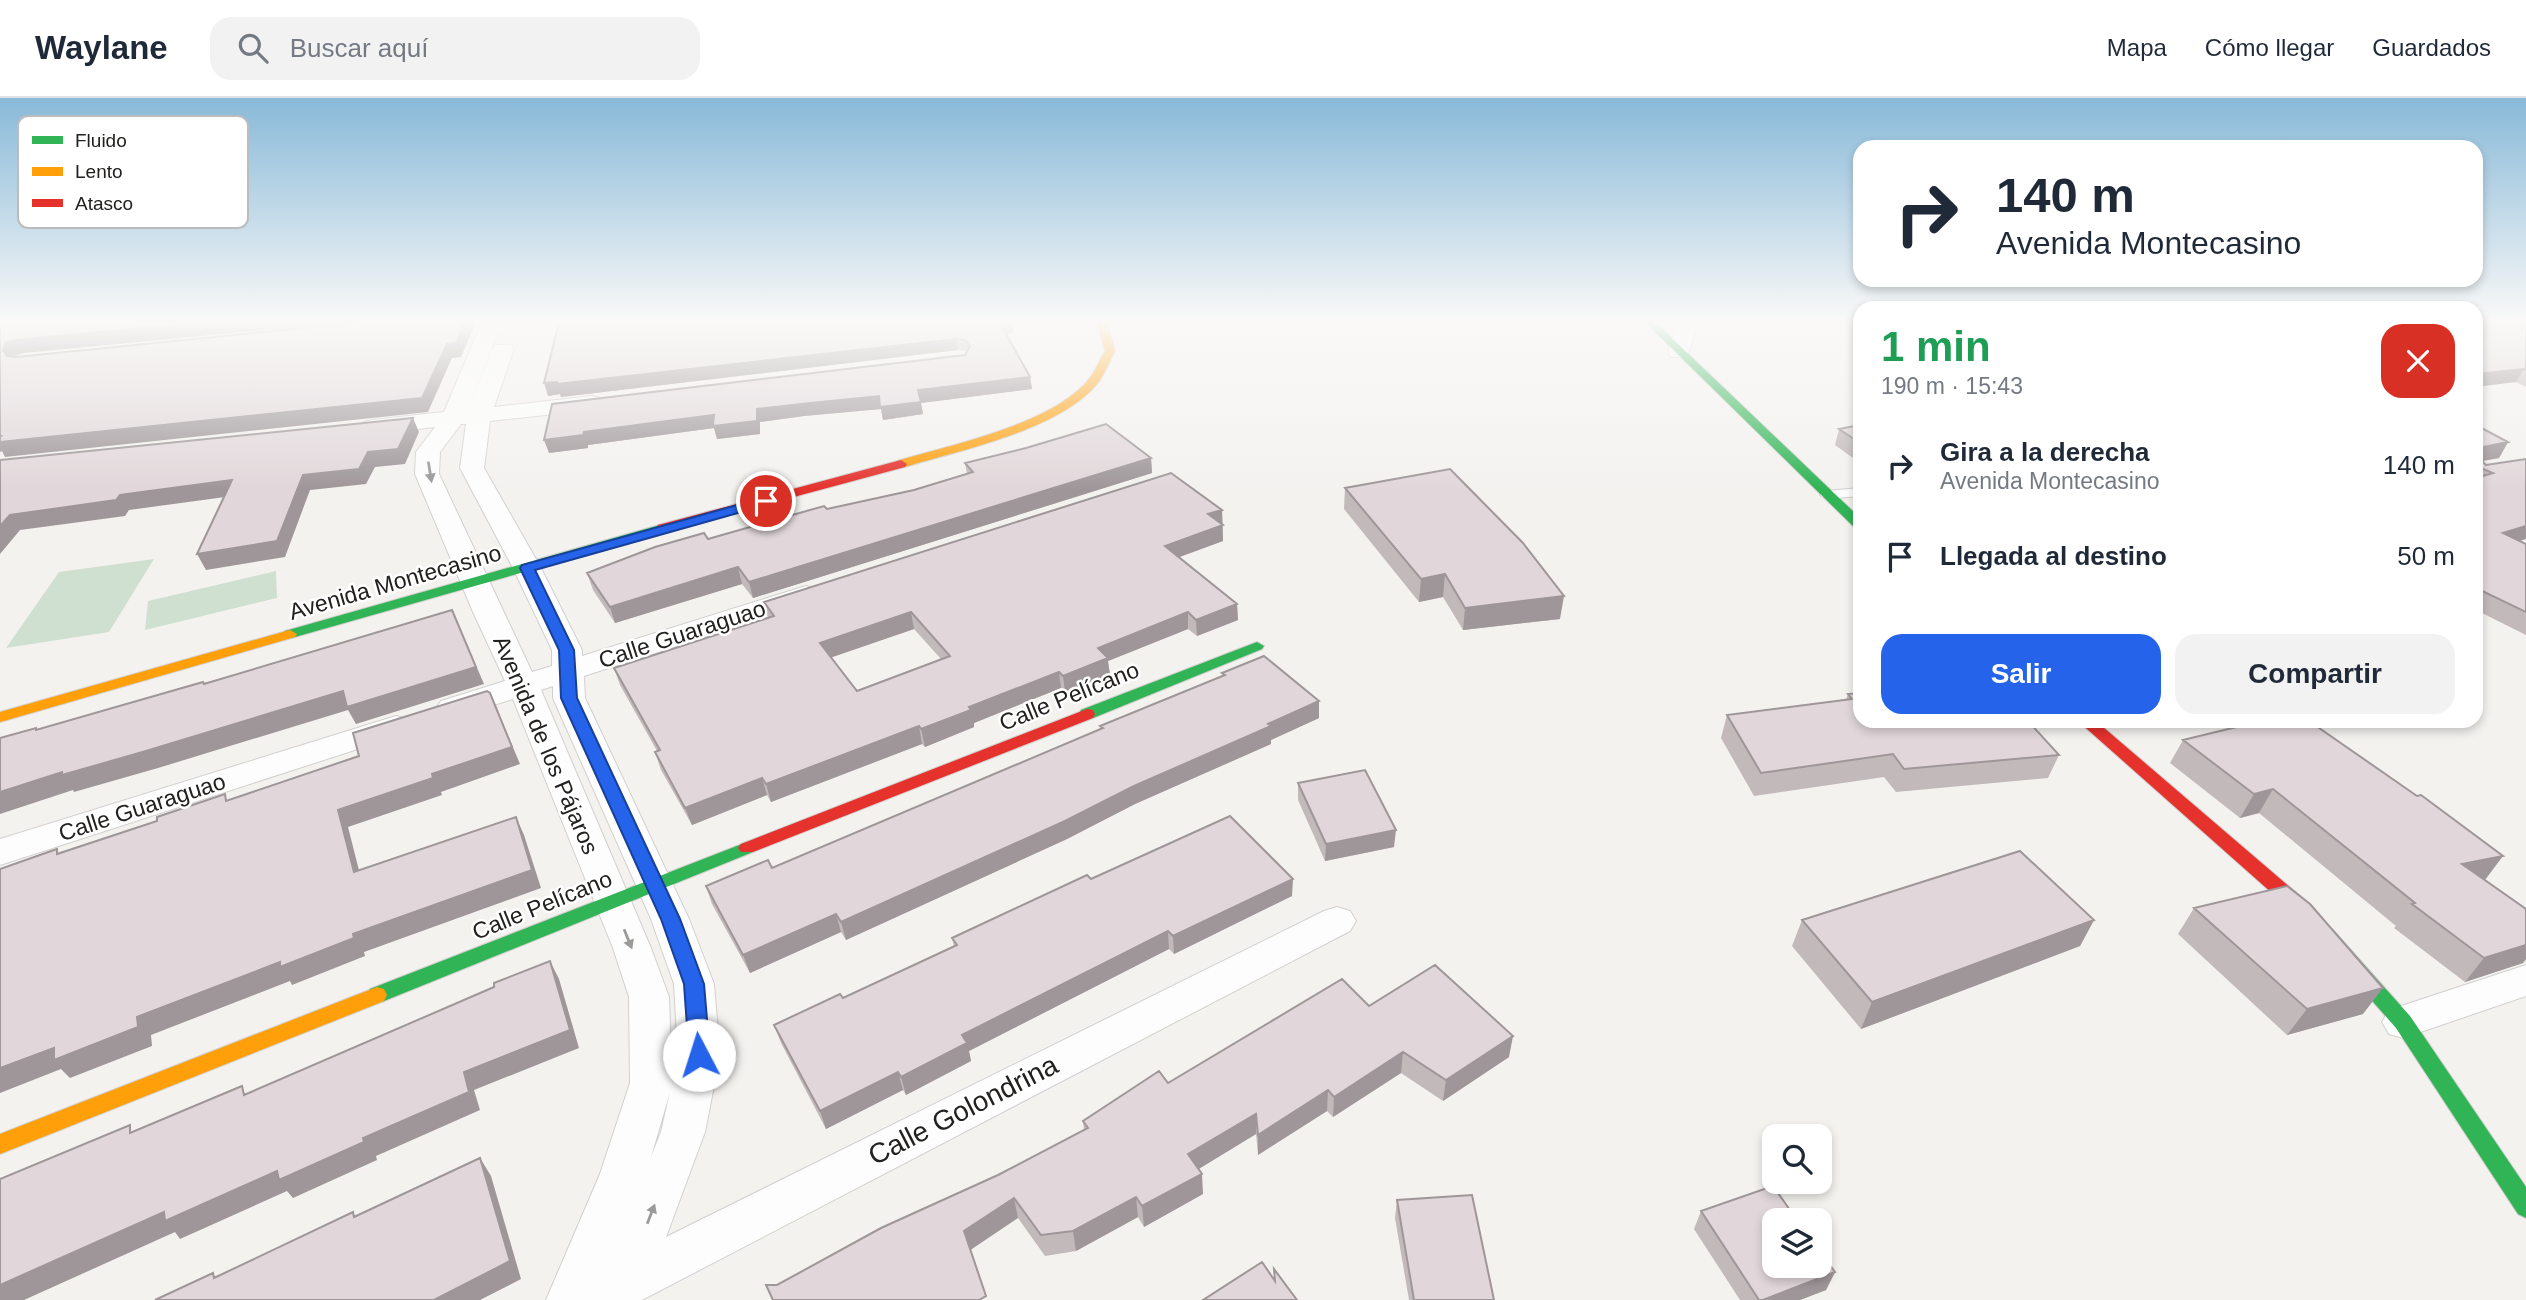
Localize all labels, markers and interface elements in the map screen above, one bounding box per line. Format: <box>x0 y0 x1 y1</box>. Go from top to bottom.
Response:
search box <box>210 17 700 80</box>
text: Waylane <box>35 29 168 66</box>
icon: search <box>234 29 272 67</box>
text: Buscar aquí <box>290 33 428 63</box>
text: Mapa <box>2107 34 2167 61</box>
text: Cómo llegar <box>2205 34 2334 61</box>
text: Guardados <box>2372 34 2491 61</box>
legend <box>18 116 248 228</box>
text: Fluido <box>75 130 127 151</box>
text: Lento <box>75 161 123 182</box>
icon: right <box>1881 168 1972 259</box>
text: 140 m <box>1996 168 2135 222</box>
text: Atasco <box>75 193 133 214</box>
text: Avenida Montecasino <box>1996 225 2301 261</box>
text: 1 min <box>1881 323 1991 370</box>
button: close <box>2381 324 2455 398</box>
text: 190 m · 15:43 <box>1881 373 2023 399</box>
text: Gira a la derecha <box>1940 437 2150 467</box>
icon: right <box>1881 447 1919 485</box>
text: 140 m <box>2383 450 2455 480</box>
one-way arrow <box>424 461 435 483</box>
text: Avenida Montecasino <box>1940 468 2160 494</box>
pin <box>736 471 796 531</box>
icon: arrive <box>747 482 785 520</box>
icon: arrive <box>1881 538 1919 576</box>
street label: Avenida Montecasino <box>286 539 504 625</box>
text: Llegada al destino <box>1940 541 2167 571</box>
text: 50 m <box>2397 541 2455 571</box>
street label: Calle Guaraguao <box>595 595 769 673</box>
street label: Avenida de los Pájaros <box>488 632 604 858</box>
button: Salir <box>1881 634 2161 714</box>
button: Compartir <box>2175 634 2455 714</box>
street label: Calle Pelícano <box>995 656 1143 736</box>
street label: Calle Guaraguao <box>55 768 229 846</box>
street label: Calle Pelícano <box>468 865 616 945</box>
one-way arrow <box>623 928 634 949</box>
position arrow <box>662 1018 736 1092</box>
street label: Calle Golondrina <box>863 1049 1063 1171</box>
map controls <box>1762 1124 1832 1278</box>
button: search <box>1762 1124 1832 1194</box>
one-way arrow <box>646 1203 657 1224</box>
button: layers <box>1762 1208 1832 1278</box>

